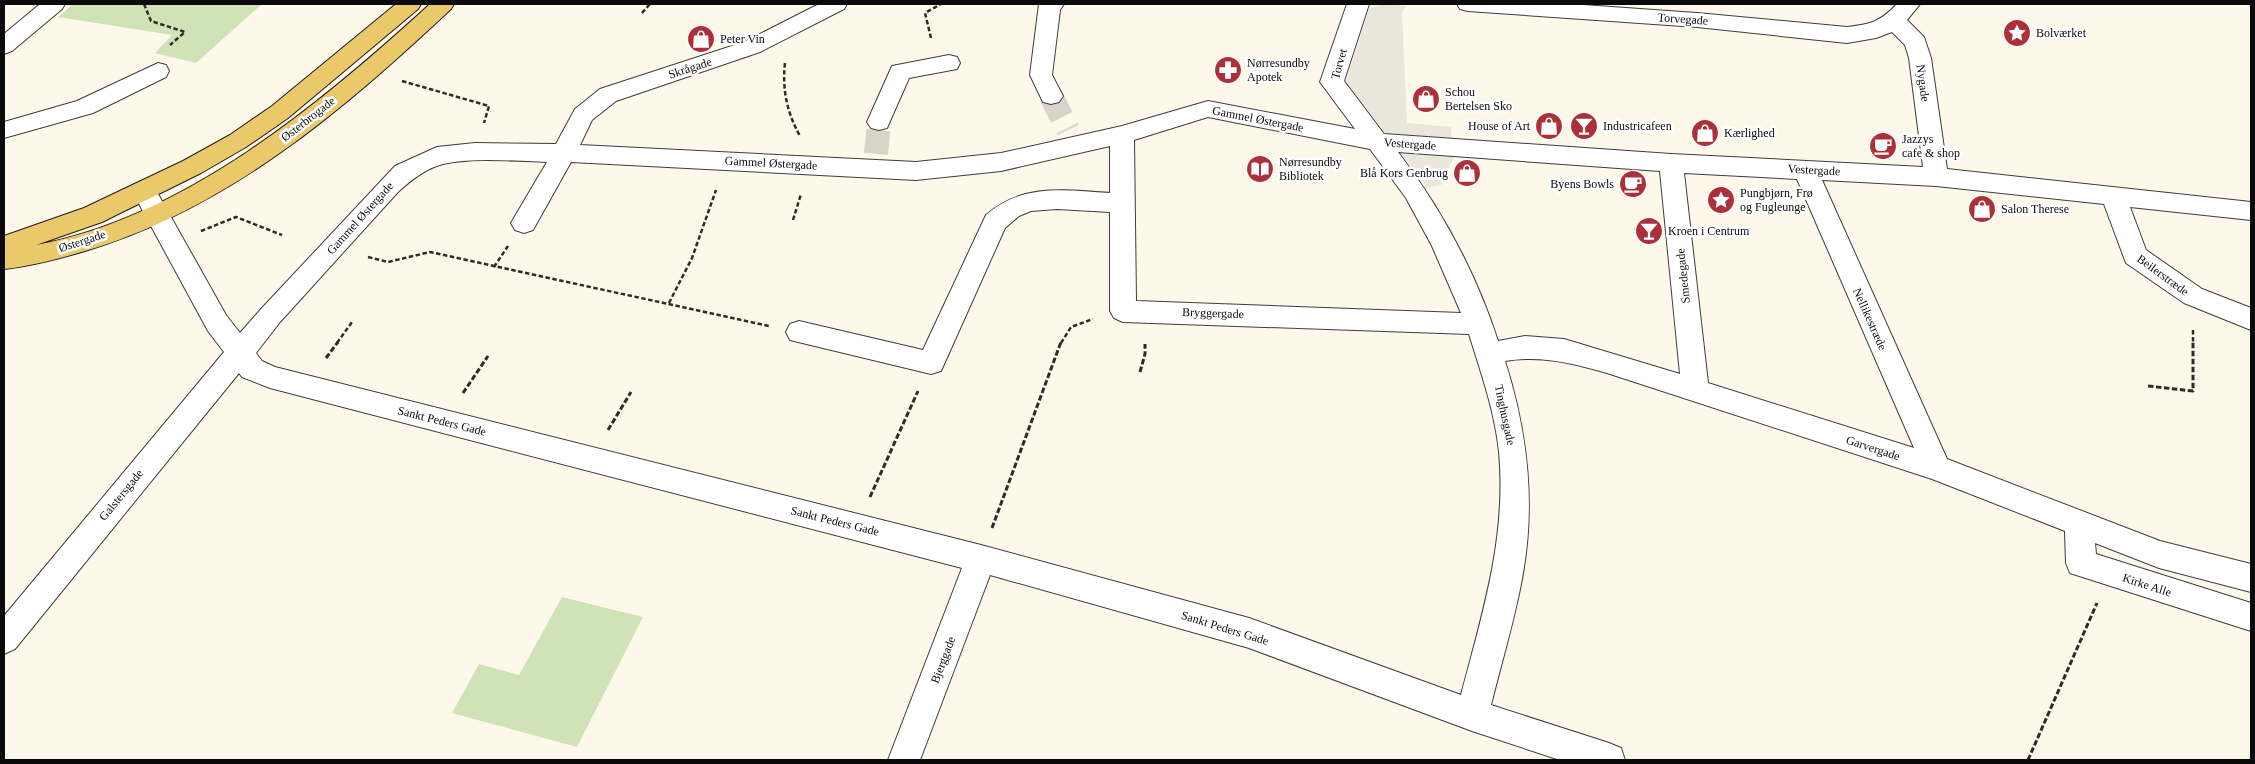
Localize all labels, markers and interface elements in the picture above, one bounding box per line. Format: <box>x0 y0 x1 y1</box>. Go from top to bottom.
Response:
street label: Torvegade <box>1657 10 1709 28</box>
place icon: Bolværket <box>2002 18 2032 48</box>
shop icon: Peter Vin <box>686 24 716 54</box>
place label: Bolværket <box>2036 26 2087 40</box>
place label: Peter Vin <box>720 32 765 46</box>
street label: Torvet <box>1328 47 1350 81</box>
street label: Skrågade <box>667 54 713 82</box>
pharmacy icon: Nørresundby Apotek <box>1213 55 1243 85</box>
place label: Nørresundby Apotek <box>1247 56 1310 84</box>
street label: Nygade <box>1913 64 1933 102</box>
shop icon: Schou Bertelsen Sko <box>1411 84 1441 114</box>
place label: Schou Bertelsen Sko <box>1445 85 1512 113</box>
street label: Østerbrogade <box>278 94 338 144</box>
street label: Gammel Østergade <box>1211 103 1305 135</box>
shop icon: House of Art <box>1534 111 1564 141</box>
bar icon: Industricafeen <box>1569 111 1599 141</box>
shop icon: Kærlighed <box>1690 118 1720 148</box>
place label: House of Art <box>1468 119 1531 133</box>
place label: Industricafeen <box>1603 119 1672 133</box>
place label: Kærlighed <box>1724 126 1775 140</box>
cafe icon: Jazzys cafe & shop <box>1868 131 1898 161</box>
place label: Jazzys cafe & shop <box>1902 132 1960 160</box>
street label: Vestergade <box>1383 135 1437 153</box>
street label: Gammel Østergade <box>724 154 818 172</box>
library icon: Nørresundby Bibliotek <box>1245 154 1275 184</box>
place label: Nørresundby Bibliotek <box>1279 155 1342 183</box>
shop icon: Blå Kors Genbrug <box>1452 158 1482 188</box>
street label: Vestergade <box>1787 162 1841 178</box>
place label: Blå Kors Genbrug <box>1360 166 1448 180</box>
cafe icon: Byens Bowls <box>1618 169 1648 199</box>
place label: Byens Bowls <box>1550 177 1614 191</box>
street label: Gammel Østergade <box>324 179 396 257</box>
place icon: Pungbjørn, Frø og Fugleunge <box>1706 185 1736 215</box>
place label: Pungbjørn, Frø og Fugleunge <box>1740 186 1813 214</box>
shop icon: Salon Therese <box>1967 194 1997 224</box>
place label: Salon Therese <box>2001 202 2069 216</box>
bar icon: Kroen i Centrum <box>1634 216 1664 246</box>
place label: Kroen i Centrum <box>1668 224 1750 238</box>
street label: Østergade <box>57 227 107 255</box>
street label: Smedegade <box>1673 248 1693 304</box>
street label: Beilerstræde <box>2134 252 2192 298</box>
street label: Nellikestræde <box>1850 286 1890 352</box>
street label: Bryggergade <box>1182 305 1244 321</box>
street label: Tinghusgade <box>1492 383 1518 447</box>
street label: Sankt Peders Gade <box>396 403 488 439</box>
street label: Garvergade <box>1844 433 1902 463</box>
street label: Galstersgade <box>96 467 146 523</box>
street label: Sankt Peders Gade <box>789 503 881 539</box>
street label: Kirke Alle <box>2121 571 2173 599</box>
street label: Sankt Peders Gade <box>1180 608 1270 648</box>
street label: Bjerggade <box>928 635 958 685</box>

